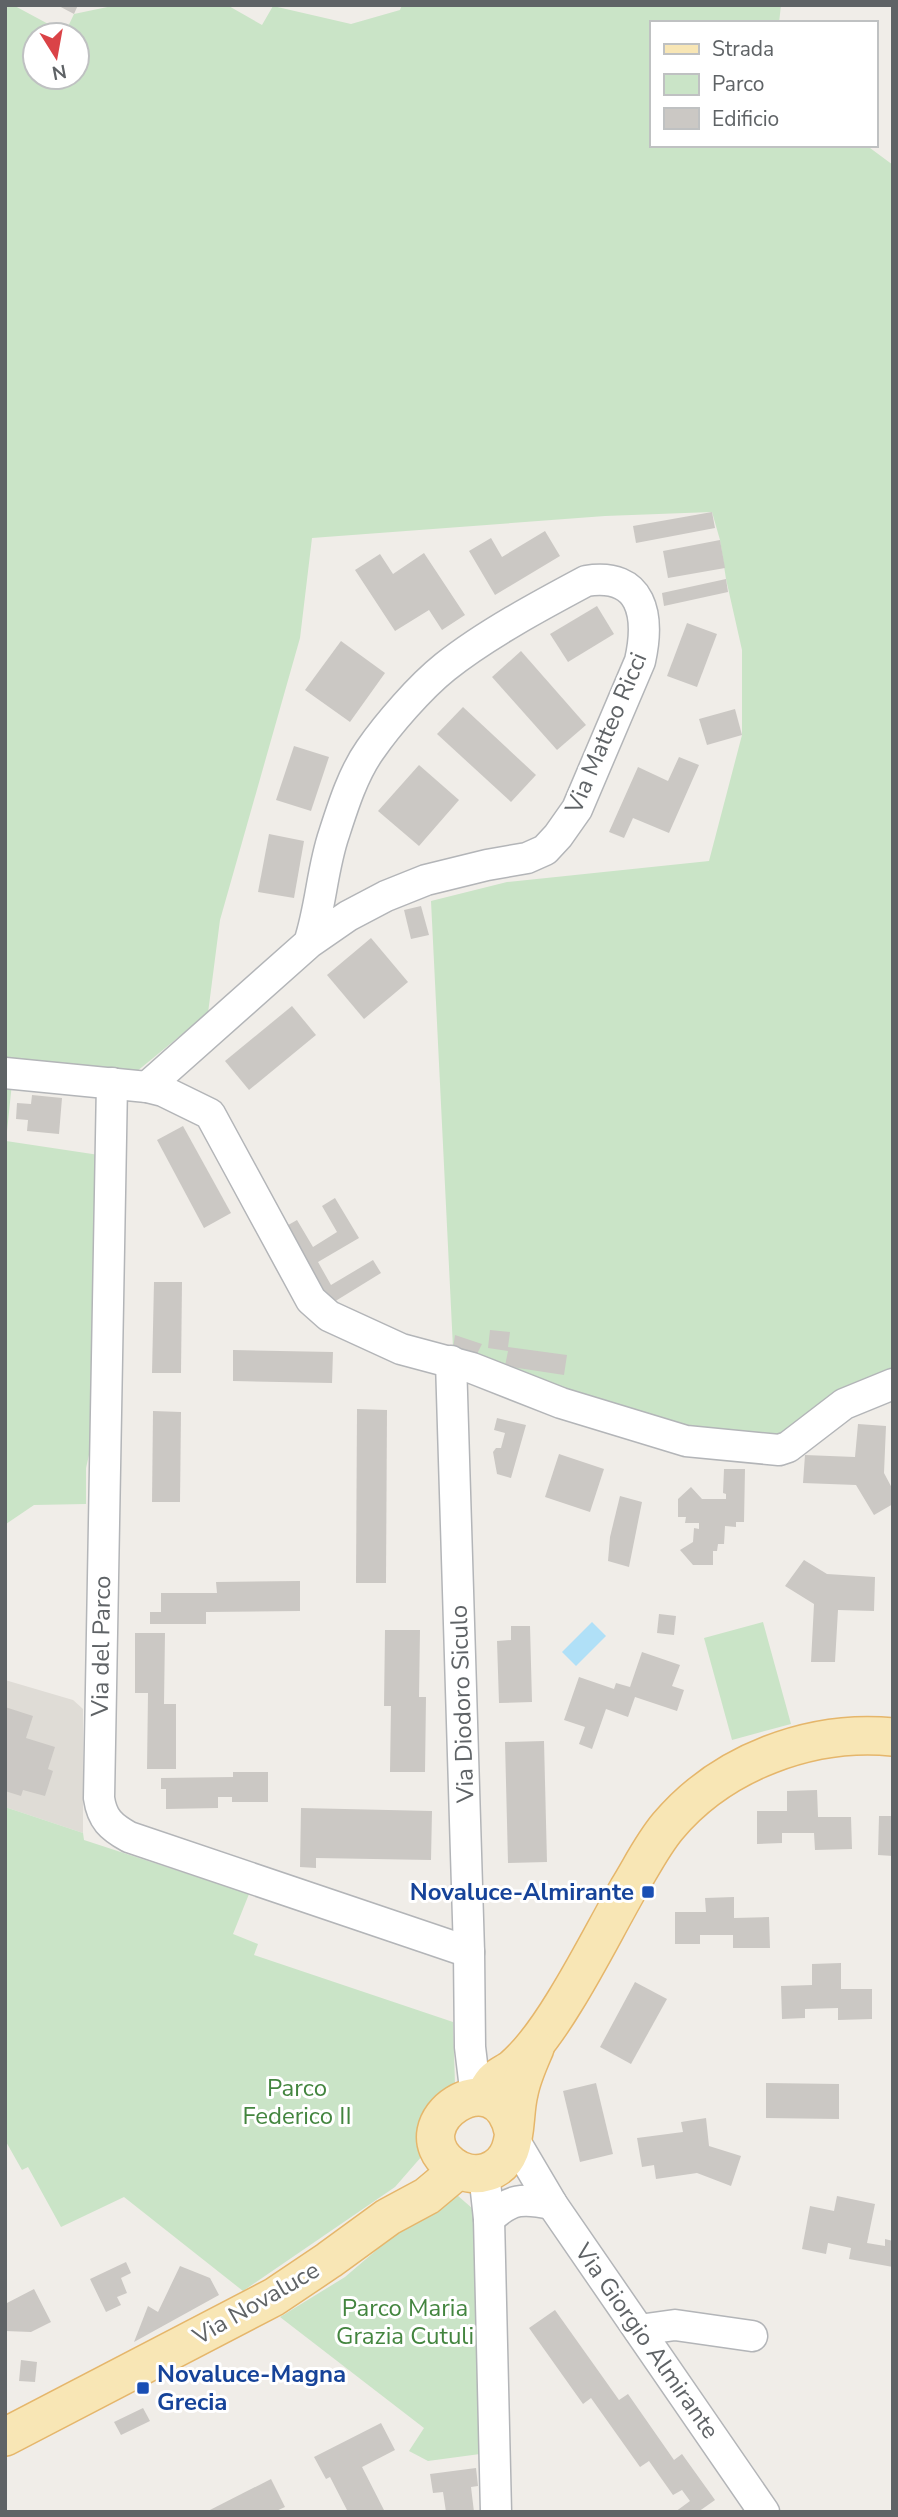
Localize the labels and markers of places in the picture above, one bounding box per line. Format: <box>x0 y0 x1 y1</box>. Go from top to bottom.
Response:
place label: Novaluce-Almirante <box>410 1876 634 1908</box>
marker: Novaluce-Almirante <box>640 1884 656 1900</box>
place label: Novaluce-Magna Grecia <box>157 2358 346 2418</box>
marker: Novaluce-Magna Grecia <box>135 2380 151 2396</box>

